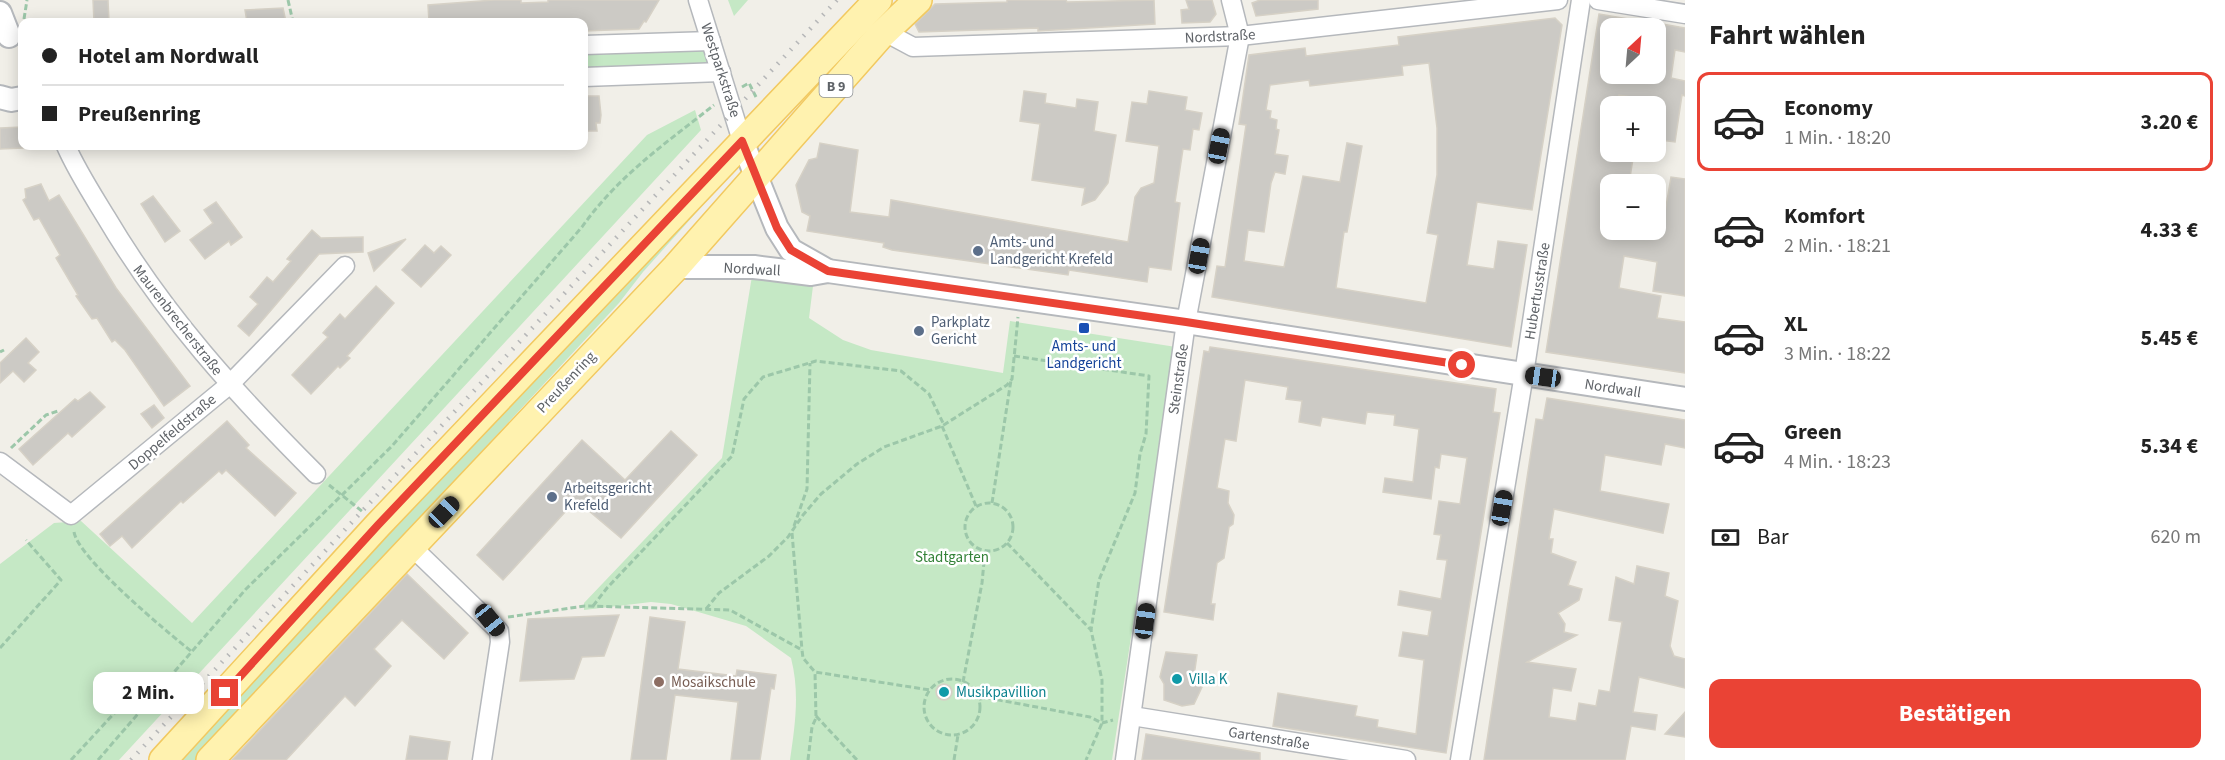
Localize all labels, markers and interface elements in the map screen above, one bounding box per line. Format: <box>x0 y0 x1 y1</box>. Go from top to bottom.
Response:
text: Fahrt wählen <box>1709 16 1866 55</box>
north arrow <box>1600 18 1666 84</box>
map controls <box>1600 18 1666 240</box>
street label: Westparkstraße <box>695 20 746 120</box>
street label: Nordstraße <box>1184 24 1256 49</box>
text: Hotel am Nordwall <box>78 40 258 72</box>
road number: B 9 <box>820 75 852 97</box>
text: Economy <box>1784 92 1873 124</box>
icon: car <box>1712 95 1766 149</box>
button: + <box>1600 96 1666 162</box>
text: Preußenring <box>78 98 201 130</box>
text: 3.20 € <box>2141 106 2198 138</box>
text: 1 Min. · 18:20 <box>1784 124 1891 152</box>
car <box>1207 127 1231 165</box>
button: − <box>1600 174 1666 240</box>
text: Komfort <box>1784 200 1865 232</box>
icon: car <box>1712 203 1766 257</box>
text: 4.33 € <box>2141 214 2198 246</box>
place label: Amts- und Landgericht Krefeld <box>990 232 1113 270</box>
text: 2 Min. · 18:21 <box>1784 232 1891 260</box>
car <box>1187 237 1211 275</box>
street label: Hubertusstraße <box>1519 241 1556 341</box>
marker: Amts- und Landgericht Krefeld <box>971 244 985 258</box>
street label: Nordwall <box>723 258 781 281</box>
street label: Maurenbrecherstraße <box>128 261 228 380</box>
text: XL <box>1784 308 1808 340</box>
icon: car <box>1712 311 1766 365</box>
place label: Parkplatz Gericht <box>931 312 990 350</box>
marker: Amts- und Landgericht <box>1077 321 1091 335</box>
text: 5.45 € <box>2141 322 2198 354</box>
marker: Parkplatz Gericht <box>912 324 926 338</box>
place label: Amts- und Landgericht <box>1046 336 1122 374</box>
text: 3 Min. · 18:22 <box>1784 340 1891 368</box>
street label: Steinstraße <box>1163 342 1194 416</box>
street label: Preußenring <box>532 346 601 418</box>
route start <box>1448 351 1475 378</box>
car <box>1524 366 1562 388</box>
street label: Nordwall <box>1583 374 1643 403</box>
street label: Doppelfeldstraße <box>124 389 221 475</box>
text: Green <box>1784 416 1842 448</box>
icon: car <box>1712 419 1766 473</box>
text: 5.34 € <box>2141 430 2198 462</box>
text: 4 Min. · 18:23 <box>1784 448 1891 476</box>
place label: Arbeitsgericht Krefeld <box>564 478 652 516</box>
car <box>1490 489 1514 527</box>
marker: Arbeitsgericht Krefeld <box>545 490 559 504</box>
car <box>425 493 463 531</box>
icon: cash <box>1709 521 1742 554</box>
text: Bar <box>1757 521 1789 553</box>
text: 620 m <box>2151 523 2201 551</box>
park label: Stadtgarten <box>915 547 989 568</box>
car <box>472 600 508 640</box>
car <box>1134 602 1156 640</box>
place label: Villa K <box>1189 669 1228 690</box>
callout: 2 Min. <box>93 672 204 714</box>
place label: Mosaikschule <box>671 672 756 693</box>
marker: Villa K <box>1170 672 1184 686</box>
marker: Mosaikschule <box>652 675 666 689</box>
text: 2 Min. <box>122 679 175 707</box>
route end <box>211 679 238 706</box>
button: Bestätigen <box>1709 679 2201 748</box>
place label: Musikpavillion <box>956 682 1047 703</box>
marker: Musikpavillion <box>937 685 951 699</box>
street label: Gartenstraße <box>1227 722 1311 755</box>

